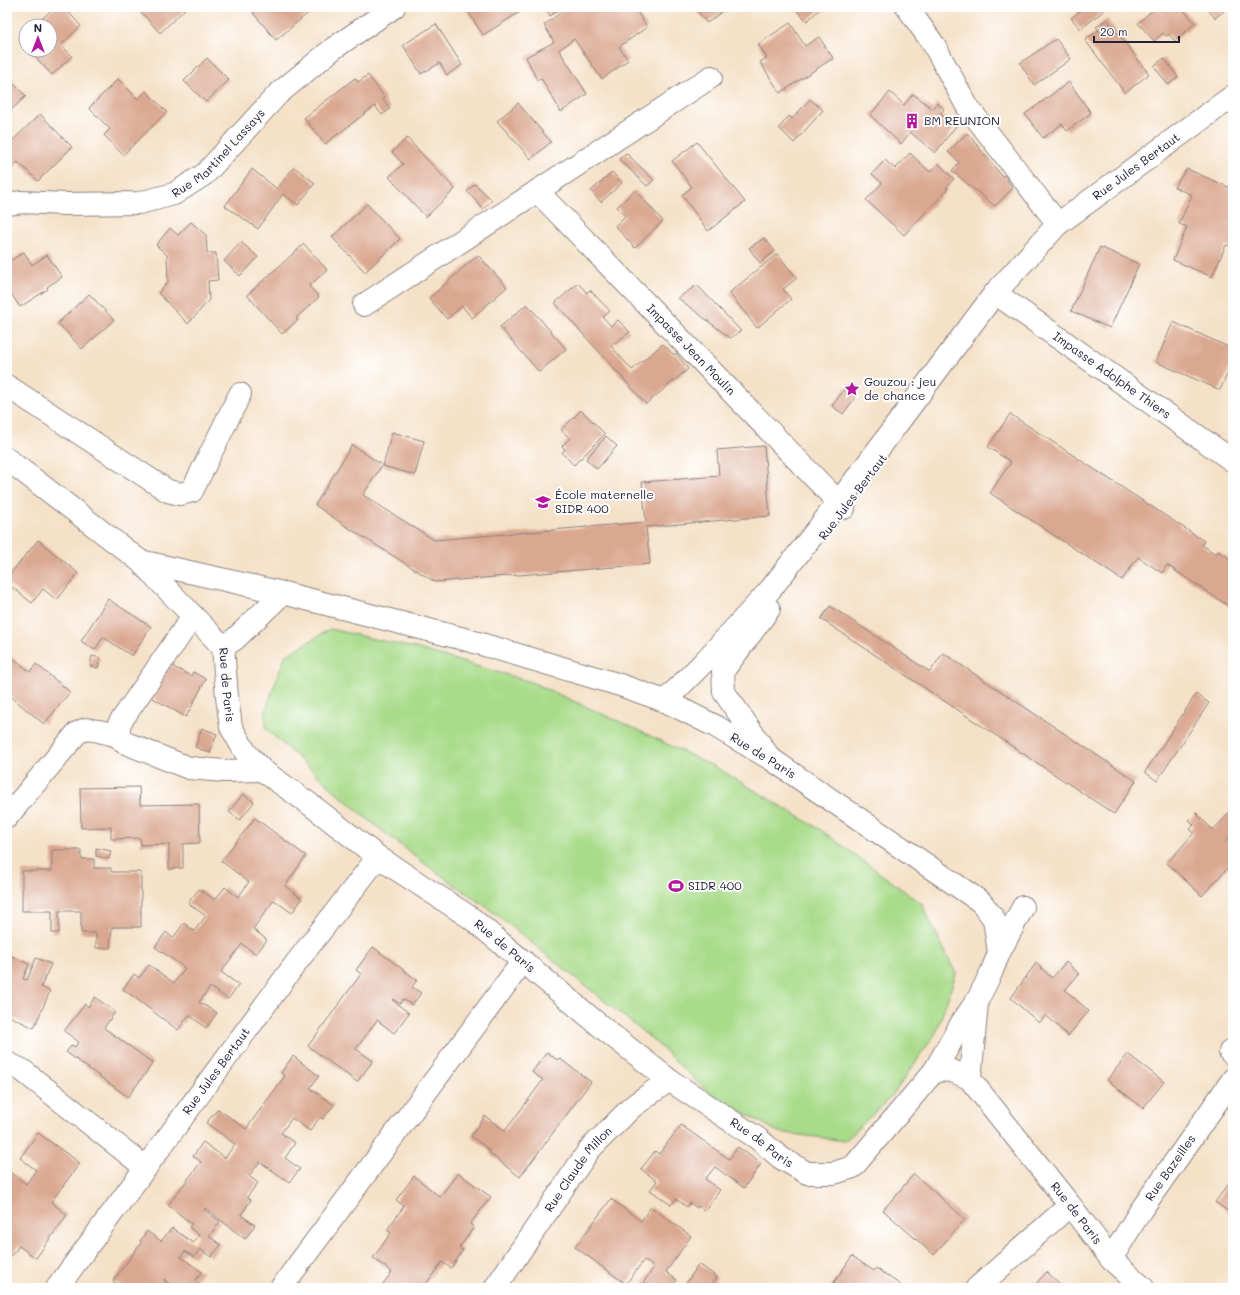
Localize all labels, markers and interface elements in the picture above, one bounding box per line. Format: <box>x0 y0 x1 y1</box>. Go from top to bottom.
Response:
north arrow <box>18 18 58 58</box>
scale bar <box>1094 18 1179 44</box>
text: N <box>34 20 42 35</box>
text: 20 m <box>1100 23 1128 39</box>
street label: Rue Martinel Lassays <box>168 105 268 201</box>
building icon: BM REUNION <box>903 112 921 130</box>
place label: BM REUNION <box>924 112 1000 128</box>
street label: Rue Jules Bertaut <box>1089 129 1183 203</box>
street label: Impasse Jean Moulin <box>644 300 739 398</box>
street label: Impasse Adolphe Thiers <box>1050 328 1175 422</box>
place label: Gouzou : jeu de chance <box>864 373 936 403</box>
place icon: Gouzou : jeu de chance <box>843 380 861 398</box>
street label: Rue Jules Bertaut <box>814 450 890 543</box>
place label: École maternelle SIDR 400 <box>555 486 654 516</box>
school or university icon: École maternelle SIDR 400 <box>534 493 552 511</box>
street label: Rue de Paris <box>216 647 239 723</box>
street label: Rue de Paris <box>728 729 800 782</box>
sports icon: SIDR 400 <box>667 877 685 895</box>
place label: SIDR 400 <box>688 877 742 893</box>
street label: Rue de Paris <box>471 915 539 976</box>
street label: Rue Jules Bertaut <box>178 1024 253 1117</box>
street label: Rue de Paris <box>727 1114 797 1171</box>
street label: Rue Claude Millon <box>540 1123 615 1215</box>
street label: Rue Bazeilles <box>1141 1131 1199 1204</box>
street label: Rue de Paris <box>1048 1178 1106 1247</box>

